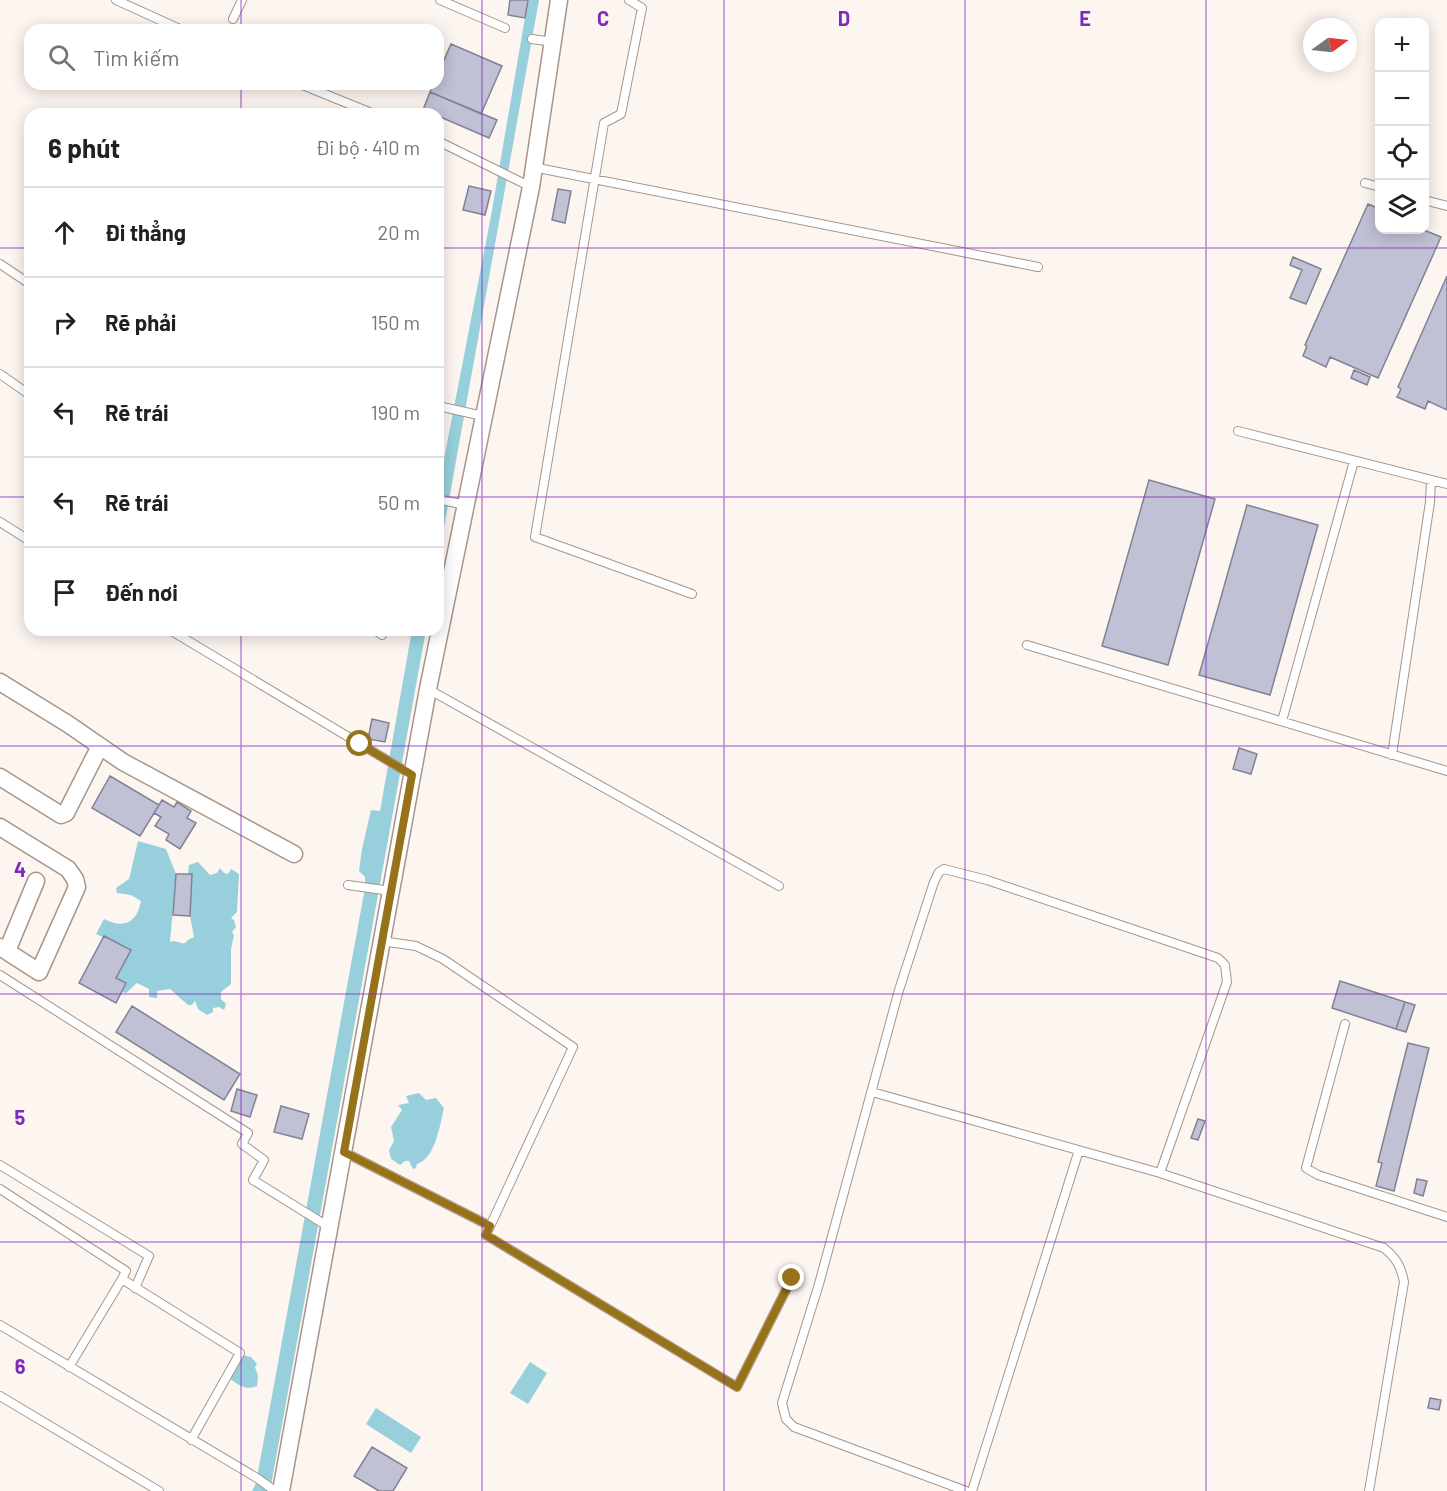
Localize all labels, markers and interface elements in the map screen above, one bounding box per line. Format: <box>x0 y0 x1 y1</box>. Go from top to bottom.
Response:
text: C <box>597 6 609 30</box>
text: D <box>838 6 850 30</box>
text: E <box>1079 6 1091 30</box>
north arrow <box>1303 18 1357 72</box>
map controls <box>1375 18 1429 234</box>
button: + <box>1375 18 1429 72</box>
search box <box>24 24 444 90</box>
icon: search <box>45 41 78 74</box>
text: Tìm kiếm <box>93 44 179 70</box>
button: − <box>1375 72 1429 126</box>
button: locate <box>1375 126 1429 180</box>
text: 6 phút <box>48 132 120 163</box>
text: Đi bộ · 410 m <box>316 135 420 159</box>
button: layers <box>1375 180 1429 234</box>
icon: ahead <box>48 216 81 249</box>
text: Đi thẳng <box>105 219 186 245</box>
text: 20 m <box>377 220 420 244</box>
icon: right <box>48 306 81 339</box>
text: Rẽ phải <box>105 309 176 335</box>
text: 150 m <box>371 310 420 334</box>
icon: left <box>48 396 81 429</box>
text: Rẽ trái <box>105 399 169 425</box>
text: 190 m <box>371 400 420 424</box>
icon: left <box>48 486 81 519</box>
text: Rẽ trái <box>105 489 169 515</box>
text: 50 m <box>378 490 420 514</box>
icon: arrive <box>48 576 81 609</box>
text: Đến nơi <box>105 579 178 605</box>
route start <box>346 730 372 756</box>
text: 4 <box>14 857 26 881</box>
text: 5 <box>15 1105 26 1129</box>
route end <box>778 1264 804 1290</box>
text: 6 <box>15 1354 26 1378</box>

